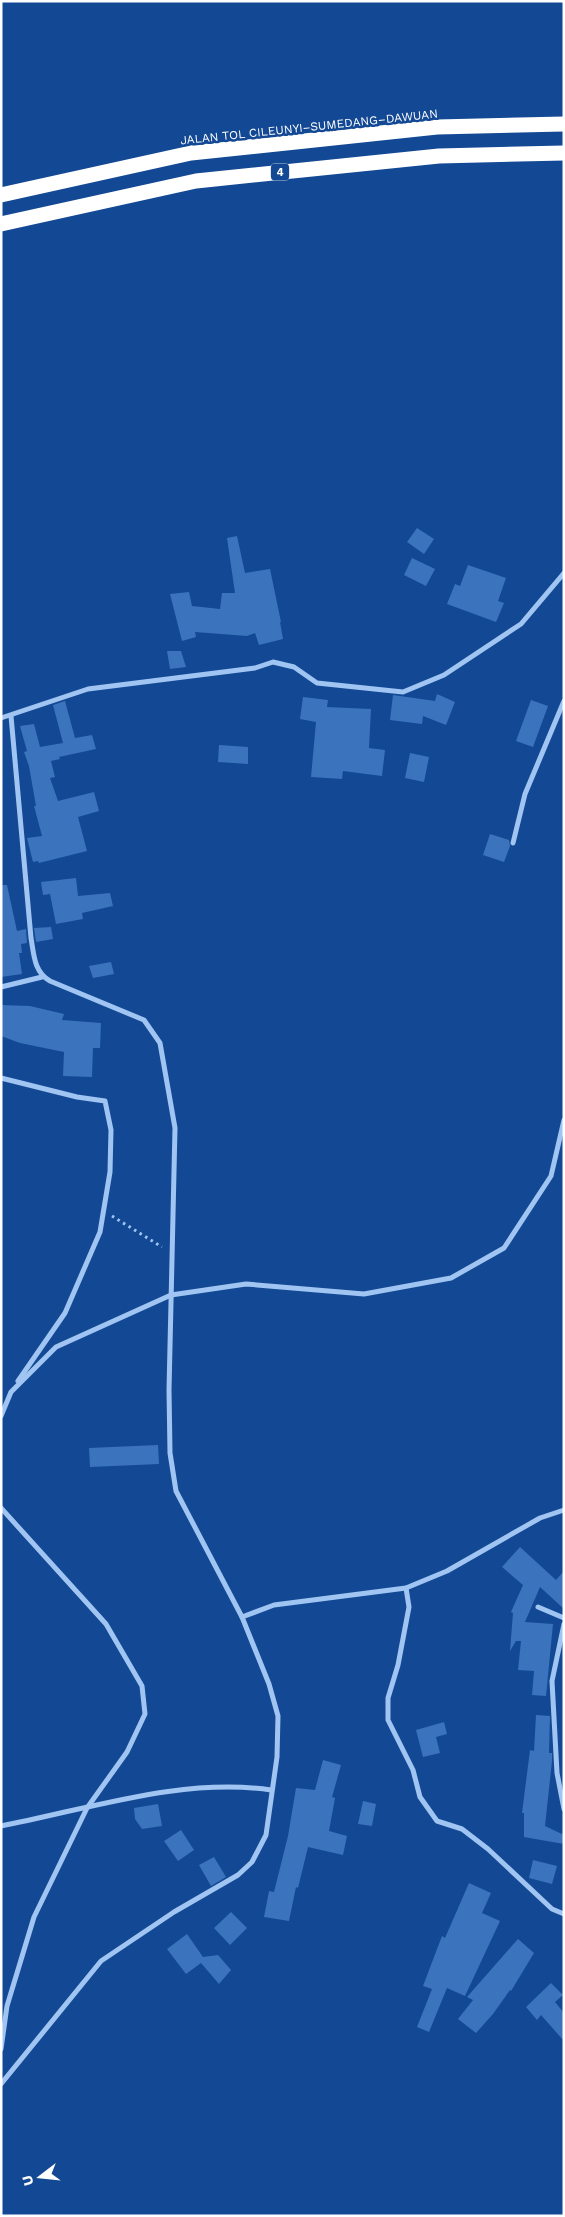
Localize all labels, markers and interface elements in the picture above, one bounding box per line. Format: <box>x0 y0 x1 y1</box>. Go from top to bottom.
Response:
street label: JALAN TOL CILEUNYI–SUMEDANG–DAWUAN <box>179 107 439 147</box>
road number: 4 <box>271 163 289 180</box>
north arrow <box>15 2152 65 2202</box>
text: U <box>18 2174 37 2188</box>

